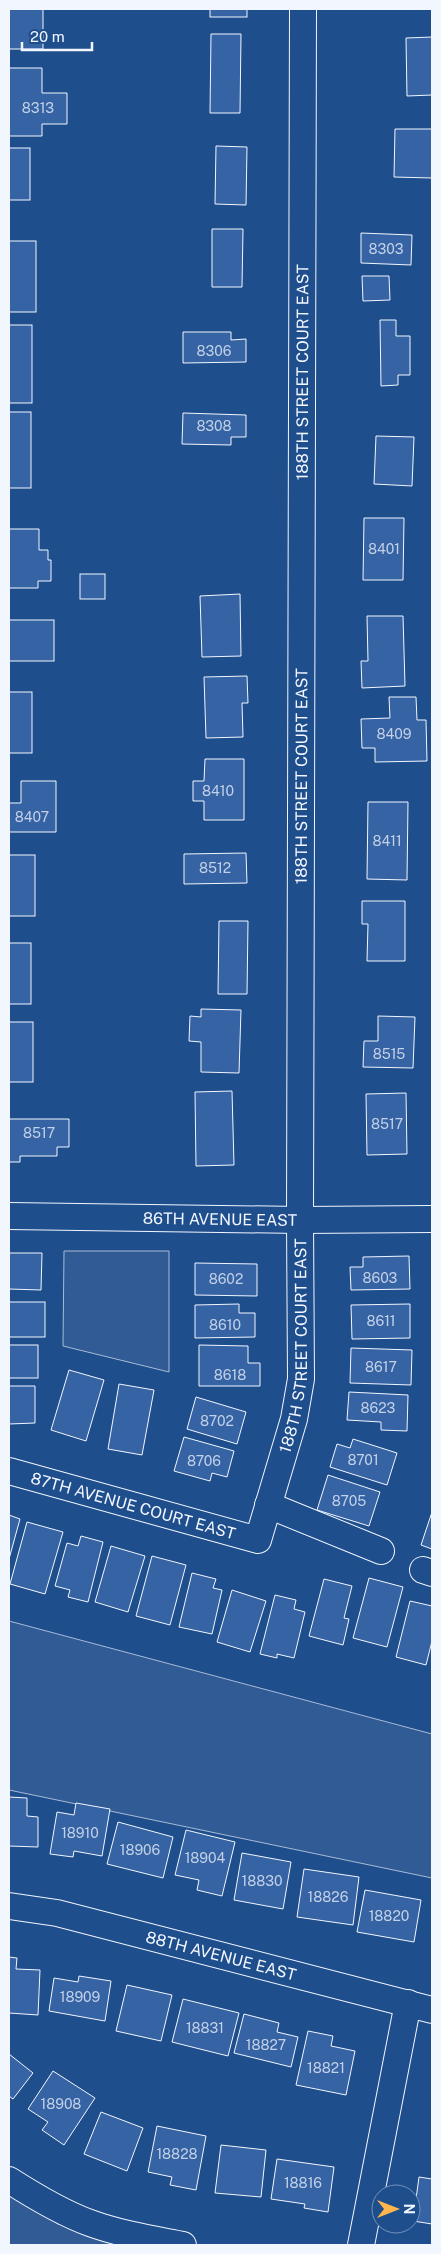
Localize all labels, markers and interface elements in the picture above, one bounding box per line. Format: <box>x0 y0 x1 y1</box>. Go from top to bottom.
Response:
scale bar <box>22 20 92 52</box>
text: 20 m <box>30 28 65 45</box>
house number: 8313 <box>22 100 54 116</box>
house number: 8303 <box>369 241 404 257</box>
street label: 188TH STREET COURT EAST <box>293 264 312 480</box>
house number: 8306 <box>197 343 232 359</box>
house number: 8308 <box>196 418 232 434</box>
house number: 8401 <box>368 541 400 557</box>
street label: 188TH STREET COURT EAST <box>292 668 311 884</box>
house number: 8409 <box>376 726 412 742</box>
house number: 8410 <box>202 783 234 799</box>
house number: 8407 <box>15 809 49 825</box>
house number: 8411 <box>372 833 402 849</box>
house number: 8512 <box>199 860 231 876</box>
house number: 8515 <box>373 1046 405 1062</box>
house number: 8517 <box>371 1116 403 1132</box>
house number: 8517 <box>23 1125 55 1141</box>
street label: 86TH AVENUE EAST <box>143 1209 298 1230</box>
street label: 188TH STREET COURT EAST <box>275 1238 311 1455</box>
house number: 8603 <box>363 1270 398 1286</box>
house number: 8602 <box>209 1271 243 1287</box>
house number: 8611 <box>366 1313 396 1329</box>
house number: 8610 <box>209 1317 241 1333</box>
house number: 8617 <box>365 1359 397 1375</box>
house number: 8618 <box>214 1367 246 1383</box>
house number: 8623 <box>361 1400 396 1416</box>
house number: 8702 <box>200 1413 234 1429</box>
house number: 8701 <box>347 1452 379 1468</box>
house number: 8706 <box>187 1453 221 1469</box>
street label: 87TH AVENUE COURT EAST <box>29 1469 238 1543</box>
house number: 8705 <box>332 1493 366 1509</box>
house number: 18910 <box>61 1825 99 1841</box>
house number: 18906 <box>120 1842 161 1858</box>
house number: 18904 <box>185 1850 226 1866</box>
house number: 18830 <box>242 1873 282 1889</box>
house number: 18826 <box>308 1889 349 1905</box>
house number: 18820 <box>369 1908 409 1924</box>
street label: 88TH AVENUE EAST <box>144 1927 299 1985</box>
house number: 18909 <box>60 1989 101 2005</box>
house number: 18831 <box>186 2020 224 2036</box>
house number: 18827 <box>246 2037 286 2053</box>
house number: 18821 <box>307 2060 345 2076</box>
house number: 18908 <box>41 2096 81 2112</box>
house number: 18828 <box>156 2146 198 2162</box>
house number: 18816 <box>284 2175 322 2191</box>
north arrow <box>371 2184 421 2234</box>
text: N <box>401 2204 417 2214</box>

